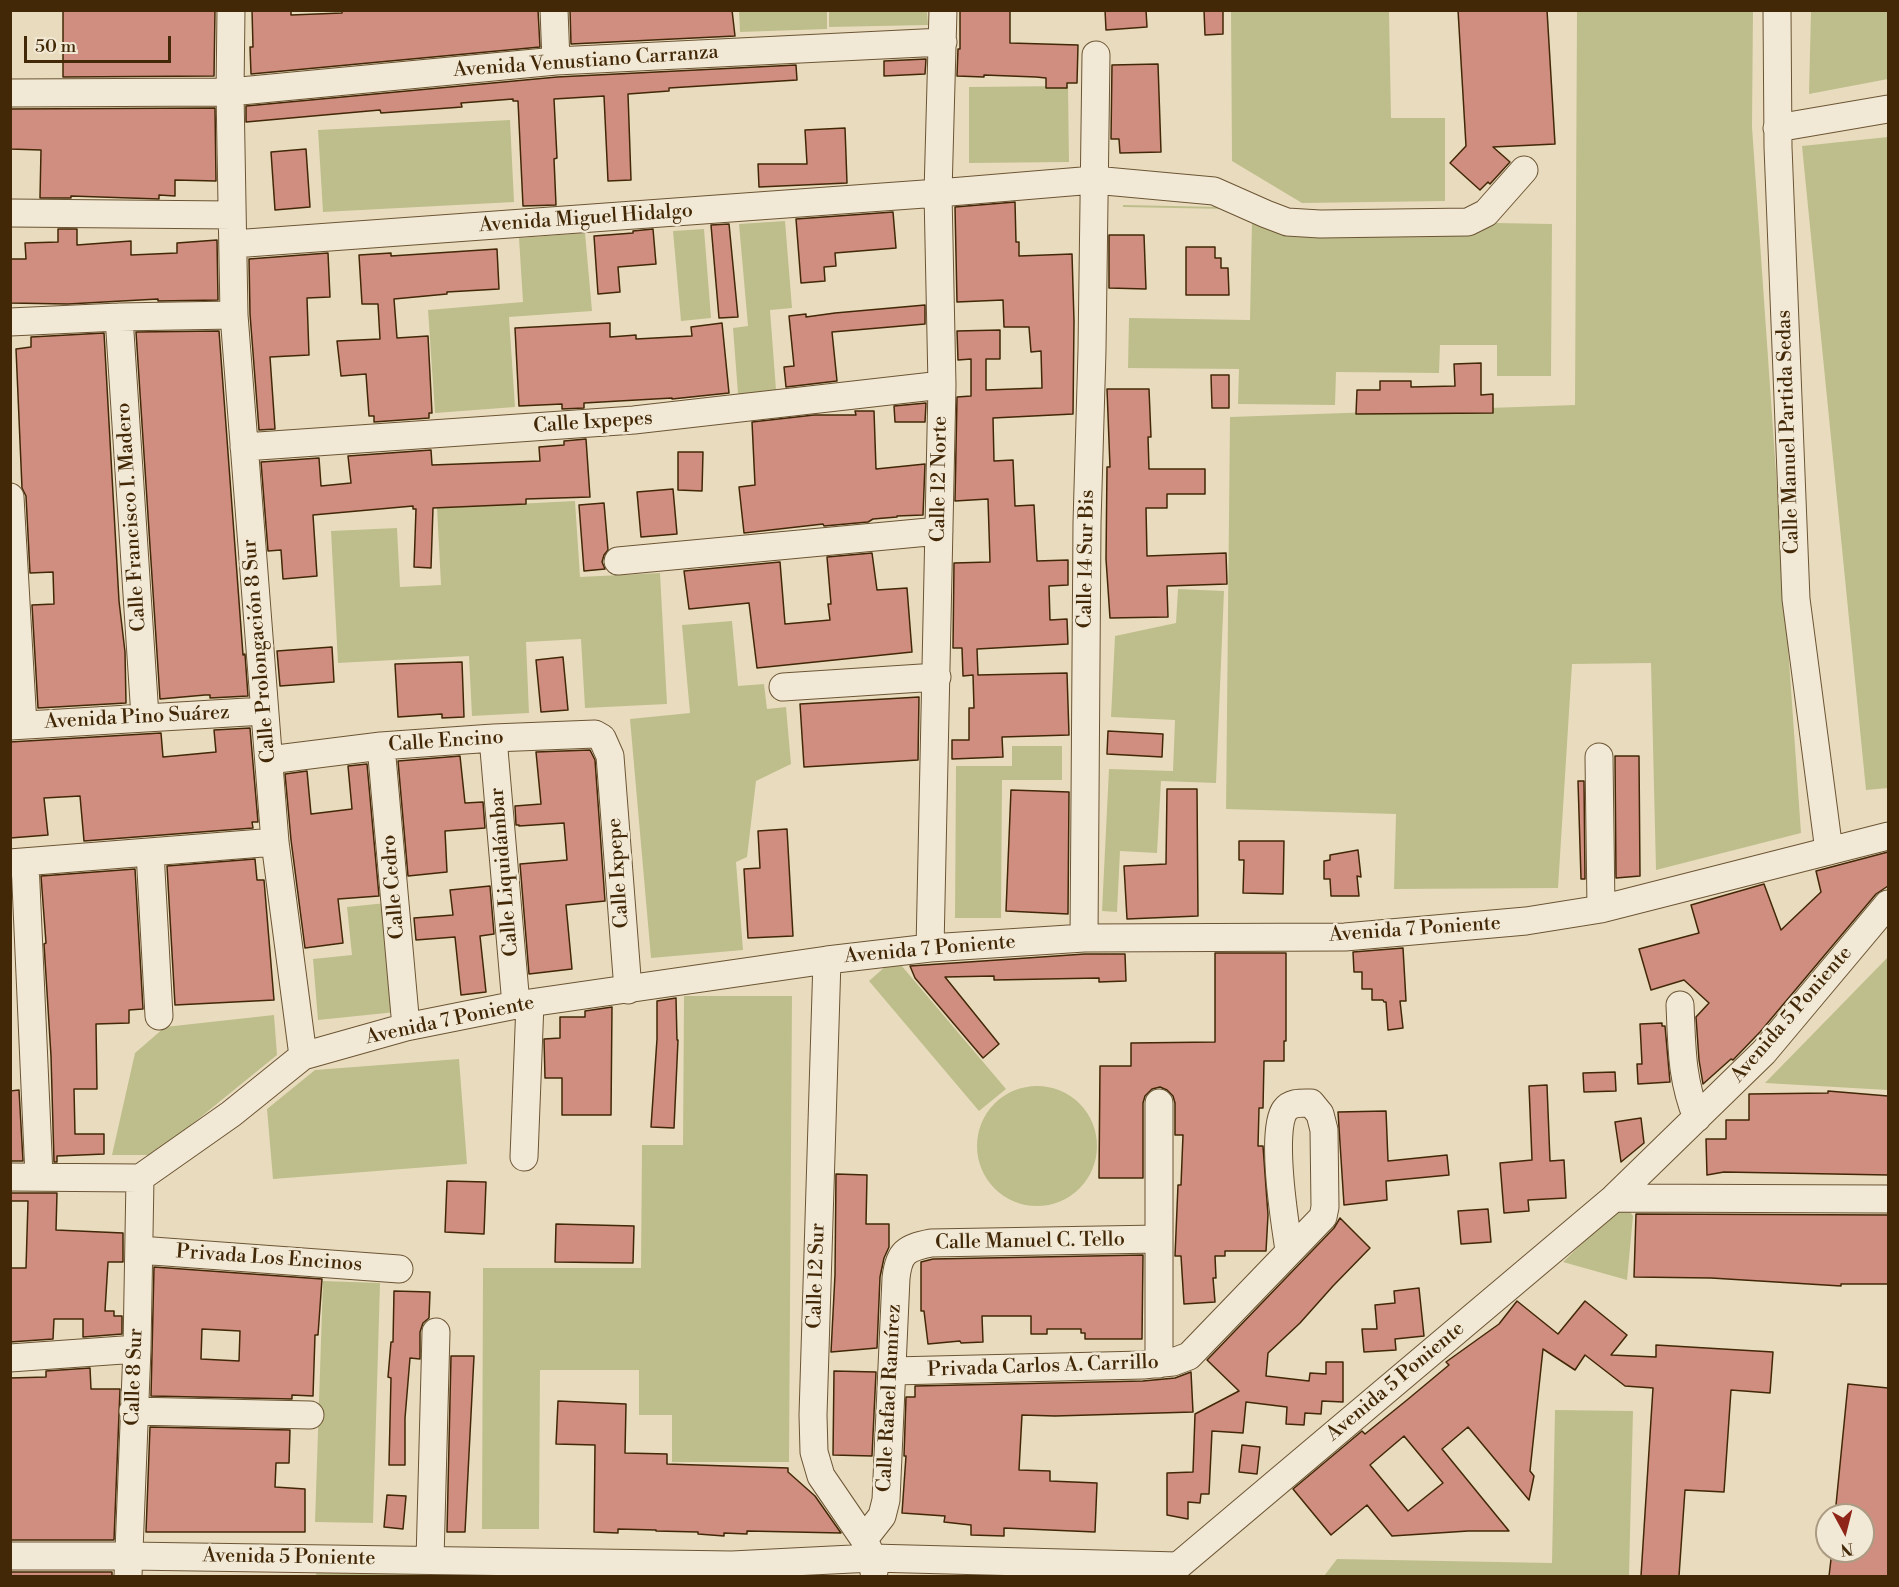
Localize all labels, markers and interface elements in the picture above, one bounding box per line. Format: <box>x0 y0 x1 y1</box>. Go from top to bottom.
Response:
scale bar <box>27 24 174 62</box>
text: 50 m <box>35 35 76 58</box>
street label: Avenida Venustiano Carranza <box>453 41 719 83</box>
street label: Avenida Miguel Hidalgo <box>478 200 694 238</box>
street label: Calle Manuel Partida Sedas <box>1773 310 1805 554</box>
street label: Calle Francisco I. Madero <box>112 402 152 632</box>
street label: Calle Ixpepes <box>532 407 654 439</box>
street label: Calle 12 Norte <box>927 416 953 542</box>
street label: Calle 14 Sur Bis <box>1074 489 1100 629</box>
street label: Calle Prolongación 8 Sur <box>238 538 282 764</box>
street label: Avenida Pino Suárez <box>44 701 230 735</box>
street label: Calle Encino <box>388 726 504 758</box>
street label: Calle Liquidámbar <box>486 787 524 957</box>
street label: Calle Ixpepe <box>603 817 635 929</box>
street label: Calle Cedro <box>377 834 411 940</box>
street label: Avenida 7 Poniente <box>1328 912 1502 948</box>
street label: Avenida 7 Poniente <box>843 931 1017 969</box>
street label: Avenida 5 Poniente <box>1726 942 1858 1088</box>
street label: Avenida 7 Poniente <box>363 991 537 1051</box>
street label: Calle 12 Sur <box>803 1223 831 1329</box>
street label: Calle Manuel C. Tello <box>935 1228 1125 1256</box>
street label: Privada Los Encinos <box>175 1241 363 1277</box>
street label: Calle Rafael Ramírez <box>873 1303 907 1493</box>
street label: Avenida 5 Poniente <box>1322 1317 1470 1447</box>
street label: Calle 8 Sur <box>121 1328 149 1426</box>
street label: Privada Carlos A. Carrillo <box>927 1351 1159 1383</box>
north arrow <box>1815 1503 1875 1563</box>
text: N <box>1839 1538 1854 1560</box>
street label: Avenida 5 Poniente <box>202 1544 376 1572</box>

